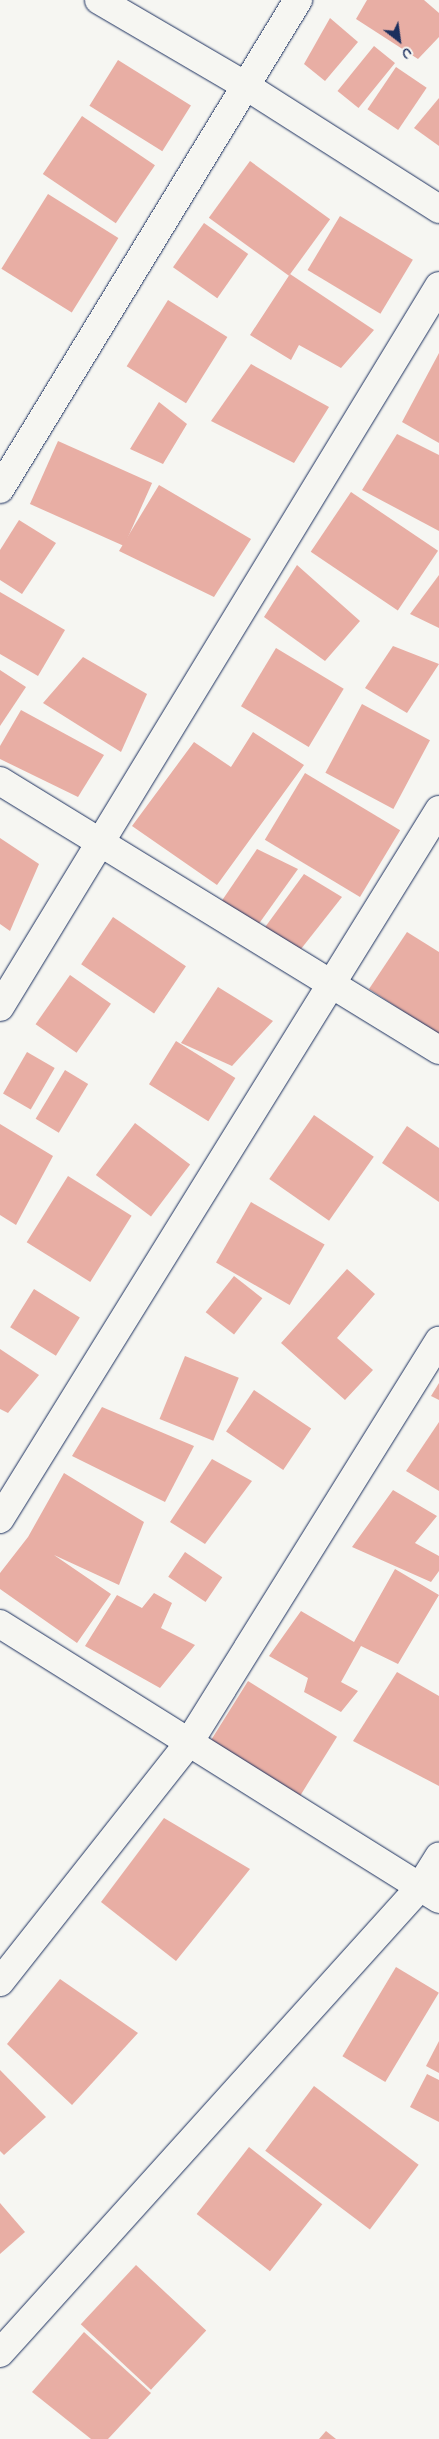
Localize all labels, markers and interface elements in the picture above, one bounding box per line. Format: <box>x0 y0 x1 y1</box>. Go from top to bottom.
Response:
north arrow <box>374 15 424 65</box>
text: U <box>398 43 415 63</box>

